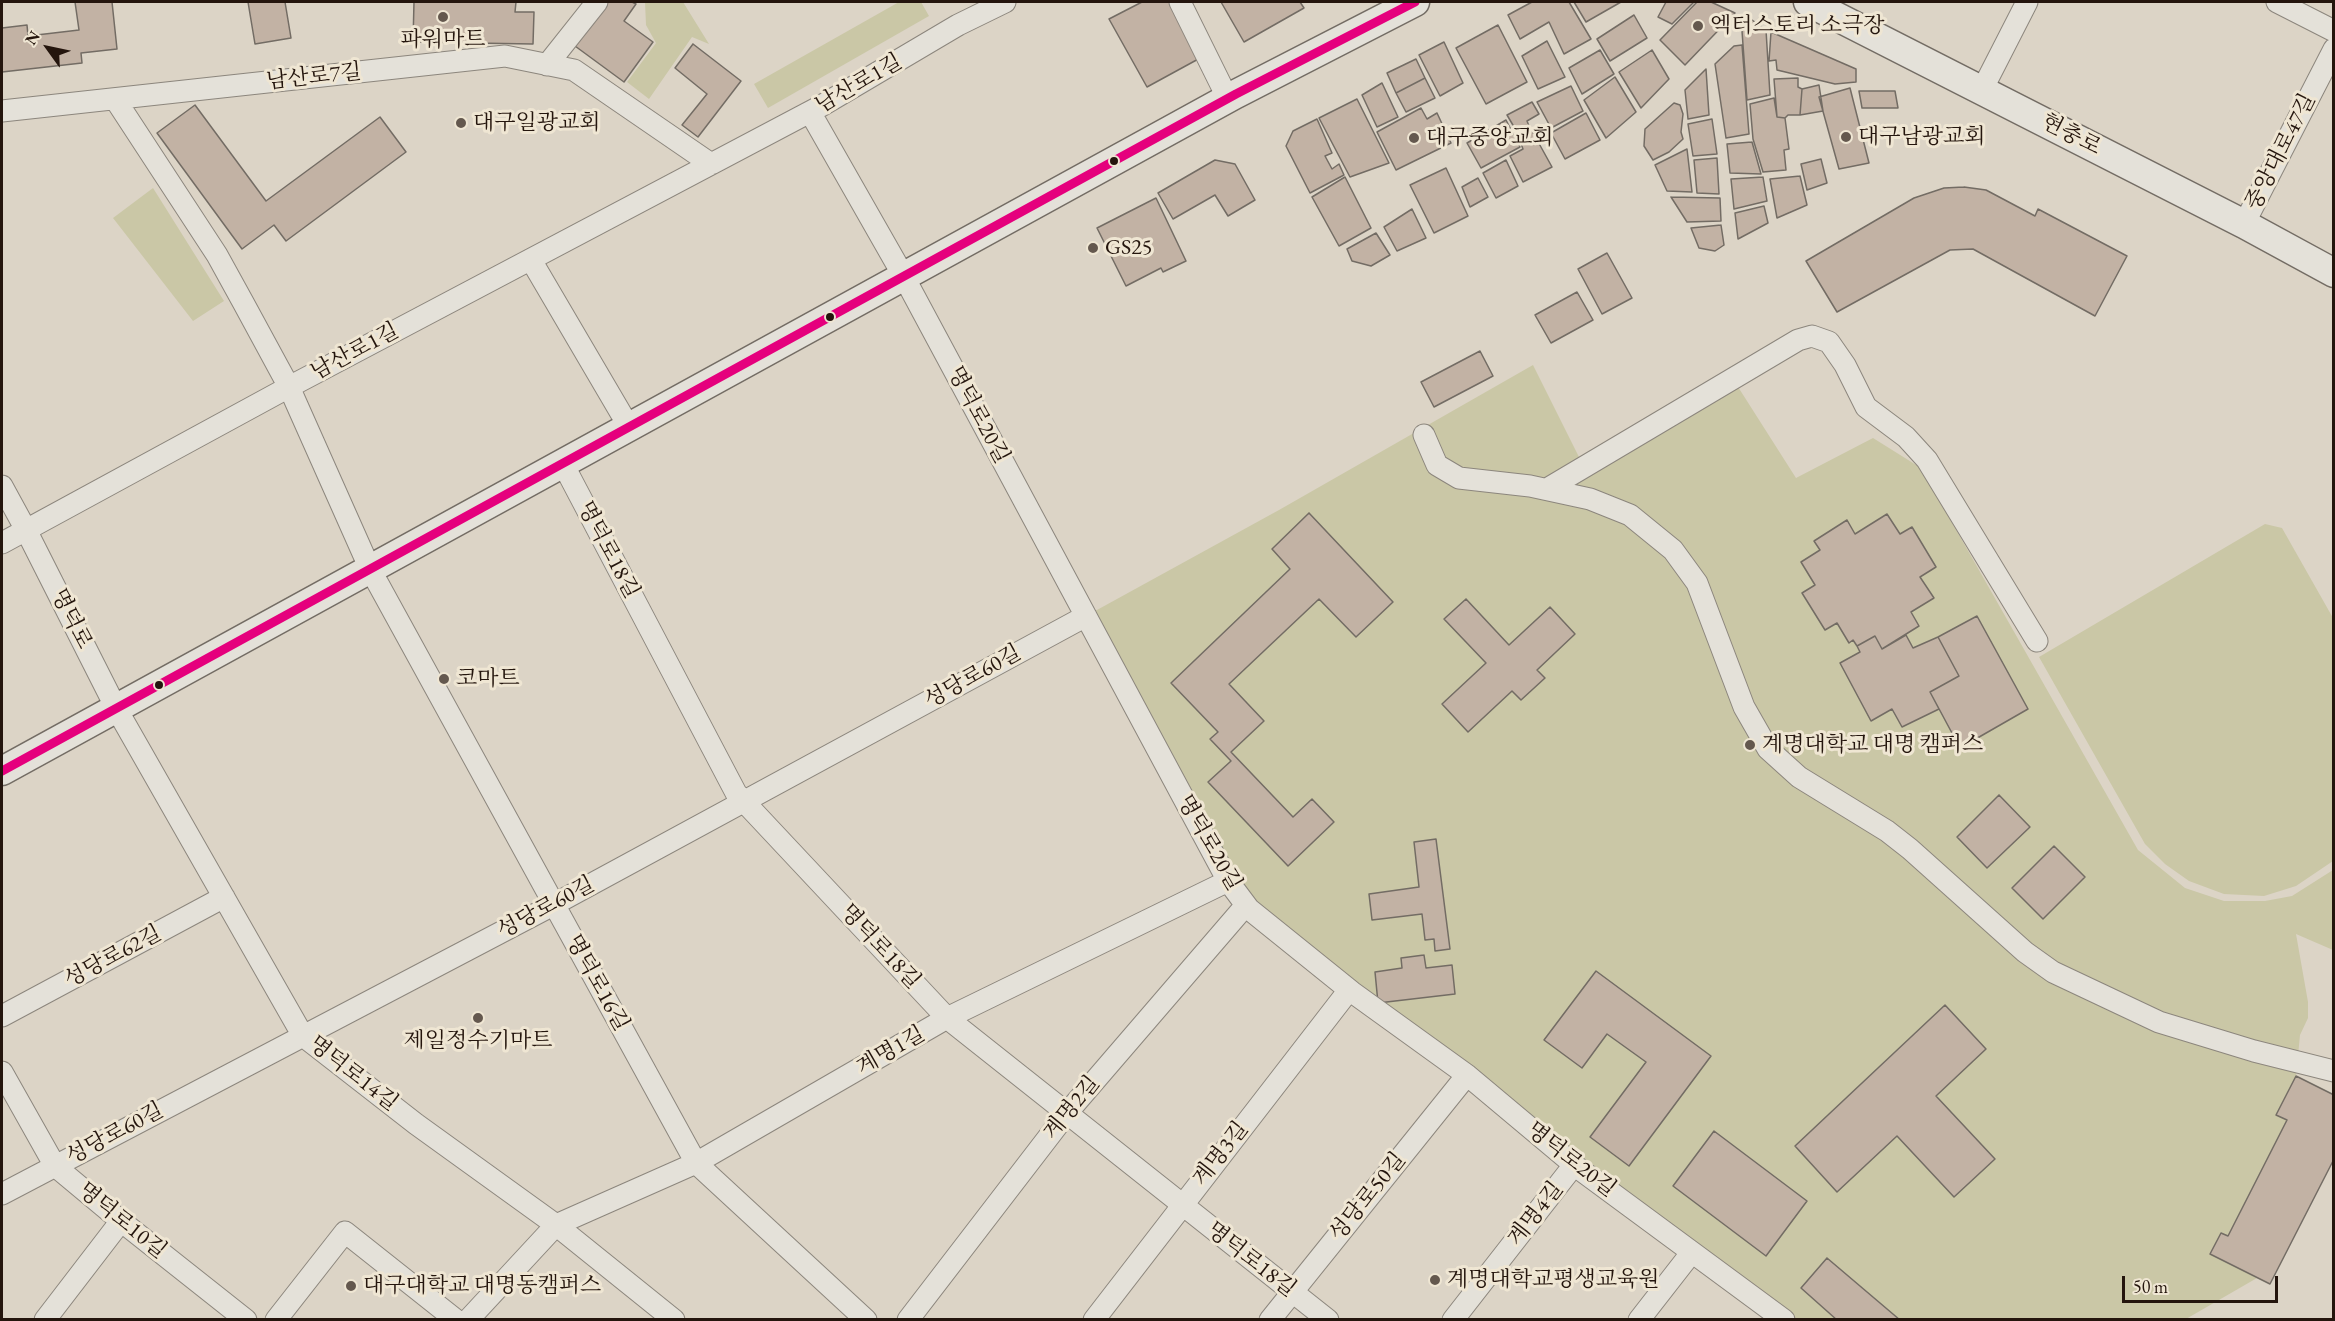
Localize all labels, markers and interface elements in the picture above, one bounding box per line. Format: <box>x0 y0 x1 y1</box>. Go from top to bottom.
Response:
marker: 파워마트 <box>436 10 450 24</box>
place label: 엑터스토리 소극장 <box>1710 13 1884 39</box>
north arrow <box>18 18 78 78</box>
marker: 엑터스토리 소극장 <box>1691 19 1705 33</box>
text: N <box>20 27 45 49</box>
place label: 파워마트 <box>400 27 486 53</box>
street label: 남산로1길 <box>811 49 907 119</box>
street label: 남산로7길 <box>265 59 363 95</box>
street label: 중앙대로47길 <box>2240 89 2322 215</box>
street label: 현충로 <box>2037 109 2105 161</box>
place label: 대구일광교회 <box>473 110 601 136</box>
marker: 대구일광교회 <box>454 116 468 130</box>
place label: 대구남광교회 <box>1858 124 1986 150</box>
place label: 대구중앙교회 <box>1426 125 1554 151</box>
marker: 대구남광교회 <box>1839 130 1853 144</box>
marker: 대구중앙교회 <box>1407 131 1421 145</box>
unlabelled marker <box>1108 155 1120 167</box>
place label: GS25 <box>1105 235 1152 261</box>
marker: GS25 <box>1086 241 1100 255</box>
unlabelled marker <box>824 311 836 323</box>
street label: 남산로1길 <box>307 318 403 386</box>
street label: 명덕로20길 <box>941 362 1015 468</box>
street label: 명덕로18길 <box>571 497 645 603</box>
street label: 명덕로 <box>45 585 97 653</box>
street label: 성당로60길 <box>920 640 1026 714</box>
place label: 코마트 <box>456 666 520 692</box>
marker: 코마트 <box>437 672 451 686</box>
unlabelled marker <box>153 679 165 691</box>
place label: 계명대학교 대명 캠퍼스 <box>1762 732 1983 758</box>
marker: 계명대학교 대명 캠퍼스 <box>1743 738 1757 752</box>
street label: 명덕로20길 <box>1171 790 1247 896</box>
street label: 성당로60길 <box>493 871 599 945</box>
street label: 명덕로18길 <box>834 899 926 995</box>
street label: 성당로62길 <box>60 920 166 994</box>
street label: 명덕로16길 <box>560 930 634 1036</box>
marker: 제일정수기마트 <box>471 1011 485 1025</box>
street label: 계명1길 <box>852 1021 930 1081</box>
place label: 제일정수기마트 <box>404 1028 552 1054</box>
street label: 명덕로14길 <box>303 1031 403 1117</box>
street label: 계명2길 <box>1038 1071 1106 1145</box>
street label: 성당로60길 <box>62 1097 168 1171</box>
street label: 계명3길 <box>1188 1117 1254 1191</box>
street label: 명덕로20길 <box>1521 1117 1621 1203</box>
street label: 성당로50길 <box>1324 1147 1412 1247</box>
street label: 명덕로10길 <box>72 1177 172 1265</box>
street label: 계명4길 <box>1503 1177 1569 1251</box>
street label: 명덕로18길 <box>1201 1217 1301 1303</box>
scale bar <box>2125 1264 2281 1302</box>
place label: 계명대학교평생교육원 <box>1447 1267 1660 1293</box>
place label: 대구대학교 대명동캠퍼스 <box>363 1273 601 1299</box>
marker: 계명대학교평생교육원 <box>1428 1273 1442 1287</box>
text: 50 m <box>2133 1275 2168 1298</box>
marker: 대구대학교 대명동캠퍼스 <box>344 1279 358 1293</box>

